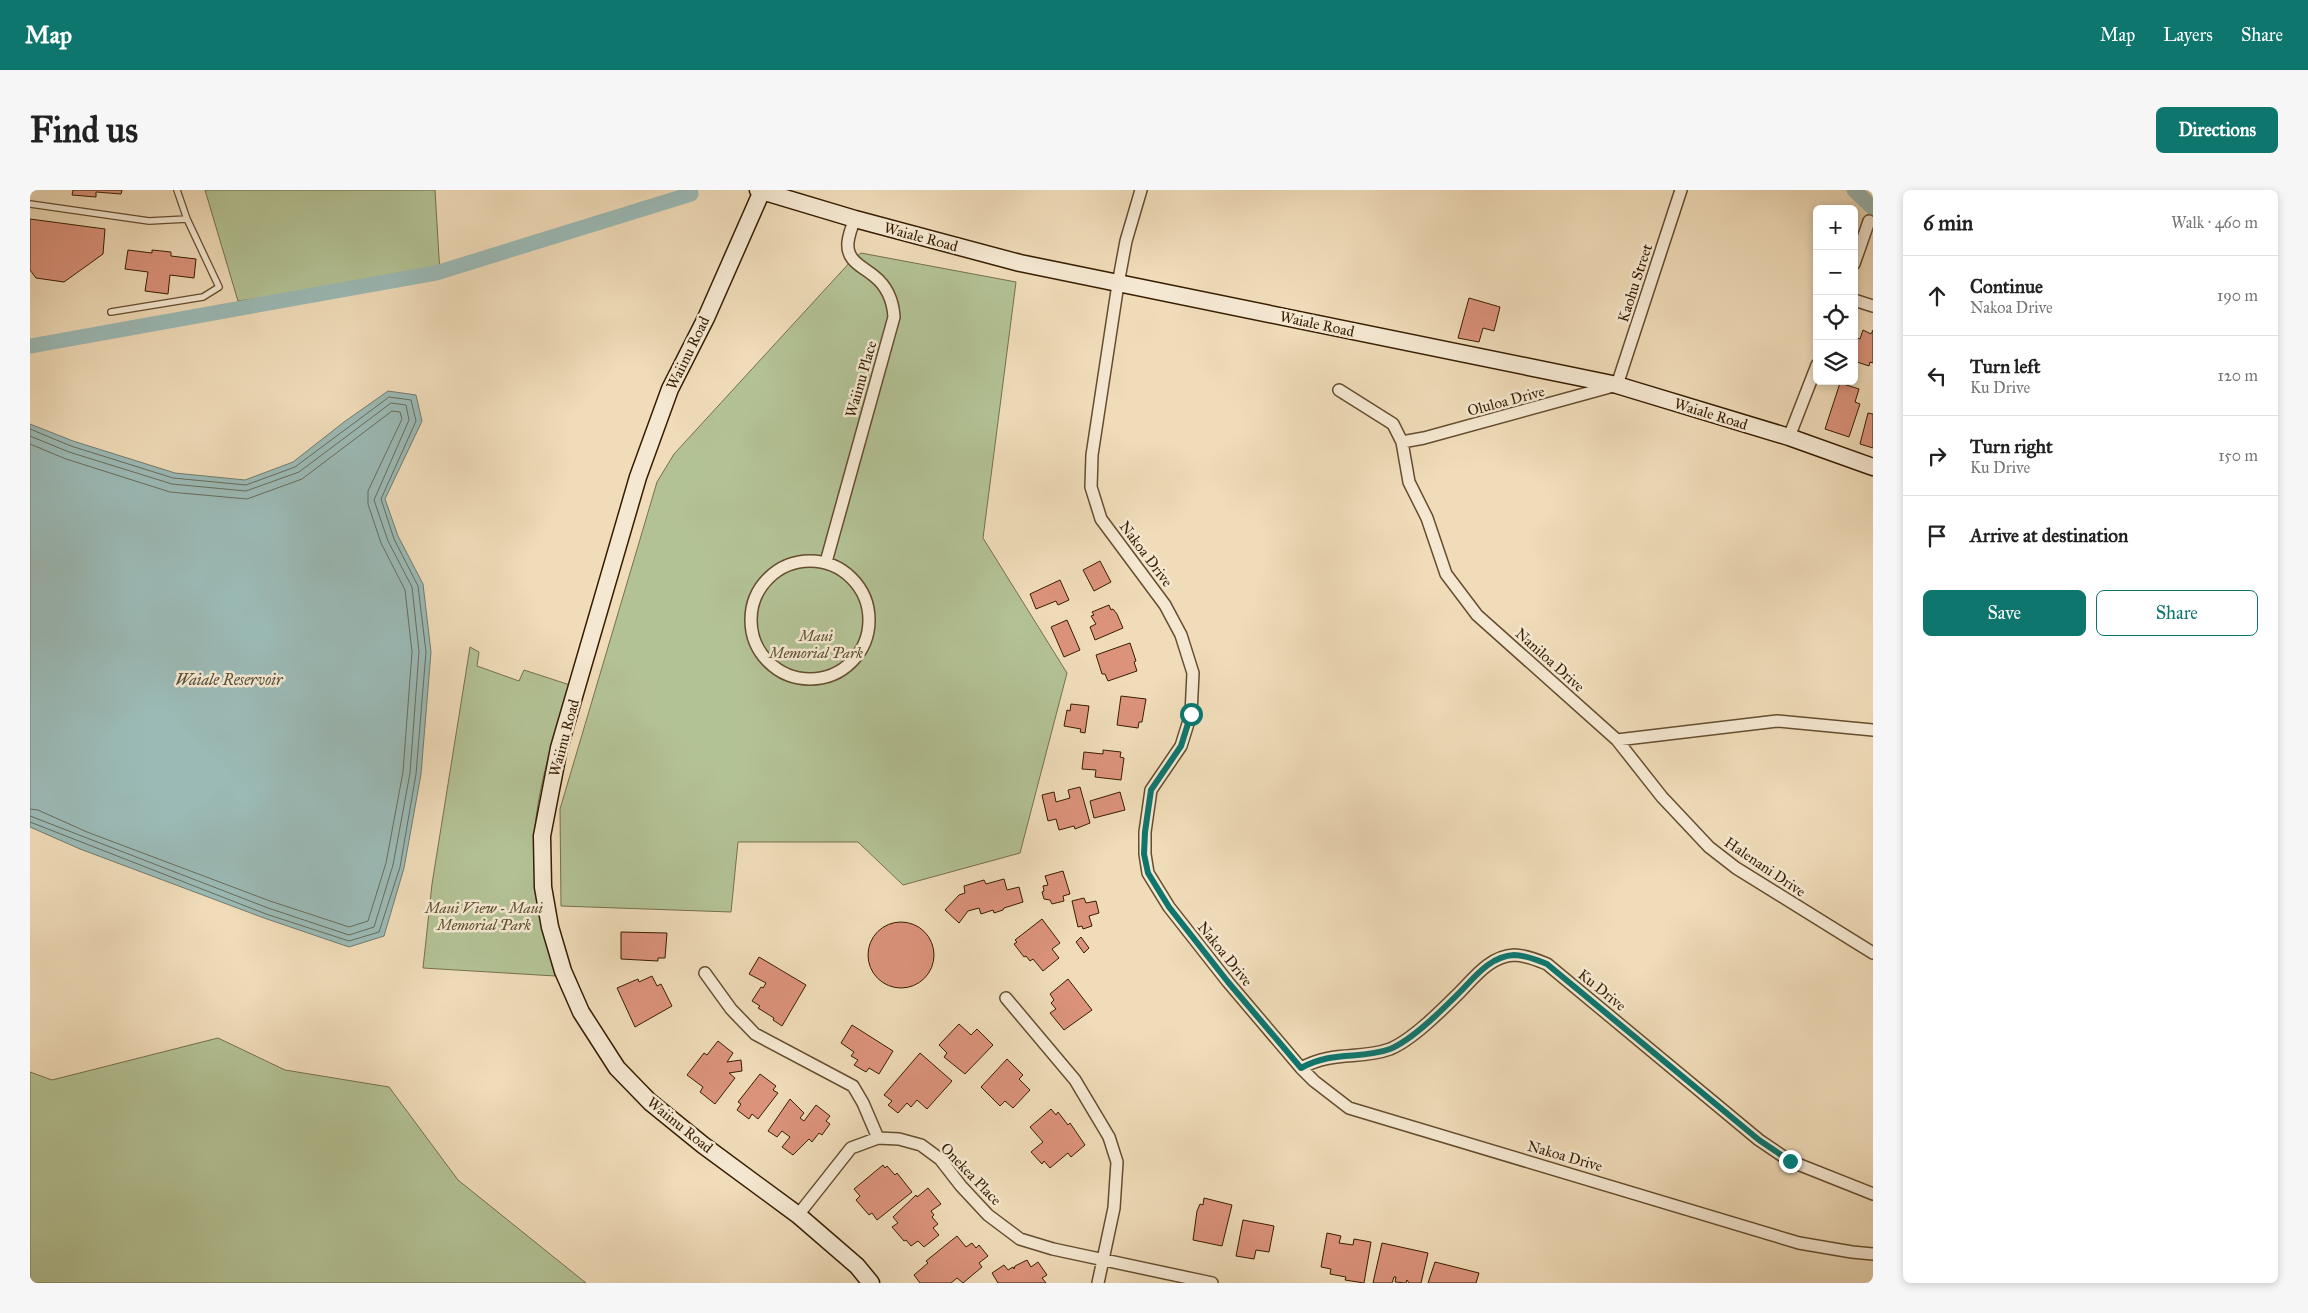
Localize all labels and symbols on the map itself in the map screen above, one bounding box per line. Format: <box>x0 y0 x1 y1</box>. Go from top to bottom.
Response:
street label: Waiale Road <box>882 219 960 256</box>
street label: Kaohu Street <box>1614 241 1656 324</box>
street label: Waiale Road <box>1278 307 1356 341</box>
street label: Waiinu Road <box>663 313 714 393</box>
street label: Waiinu Place <box>841 339 881 419</box>
street label: Oluloa Drive <box>1465 382 1547 420</box>
street label: Waiale Road <box>1672 394 1750 434</box>
street label: Nakoa Drive <box>1116 518 1176 590</box>
street label: Naniloa Drive <box>1512 624 1588 696</box>
park label: Maui Memorial Park <box>767 627 863 662</box>
water label: Waiale Reservoir <box>175 670 284 689</box>
street label: Waiinu Road <box>545 697 583 779</box>
route start <box>1180 703 1203 726</box>
street label: Halenani Drive <box>1721 833 1809 901</box>
park label: Maui View - Maui Memorial Park <box>423 899 544 934</box>
street label: Nakoa Drive <box>1194 918 1256 990</box>
street label: Ku Drive <box>1574 965 1630 1015</box>
street label: Waiinu Road <box>644 1093 717 1157</box>
street label: Nakoa Drive <box>1525 1137 1605 1175</box>
street label: Onekea Place <box>937 1139 1005 1209</box>
route end <box>1779 1150 1802 1173</box>

